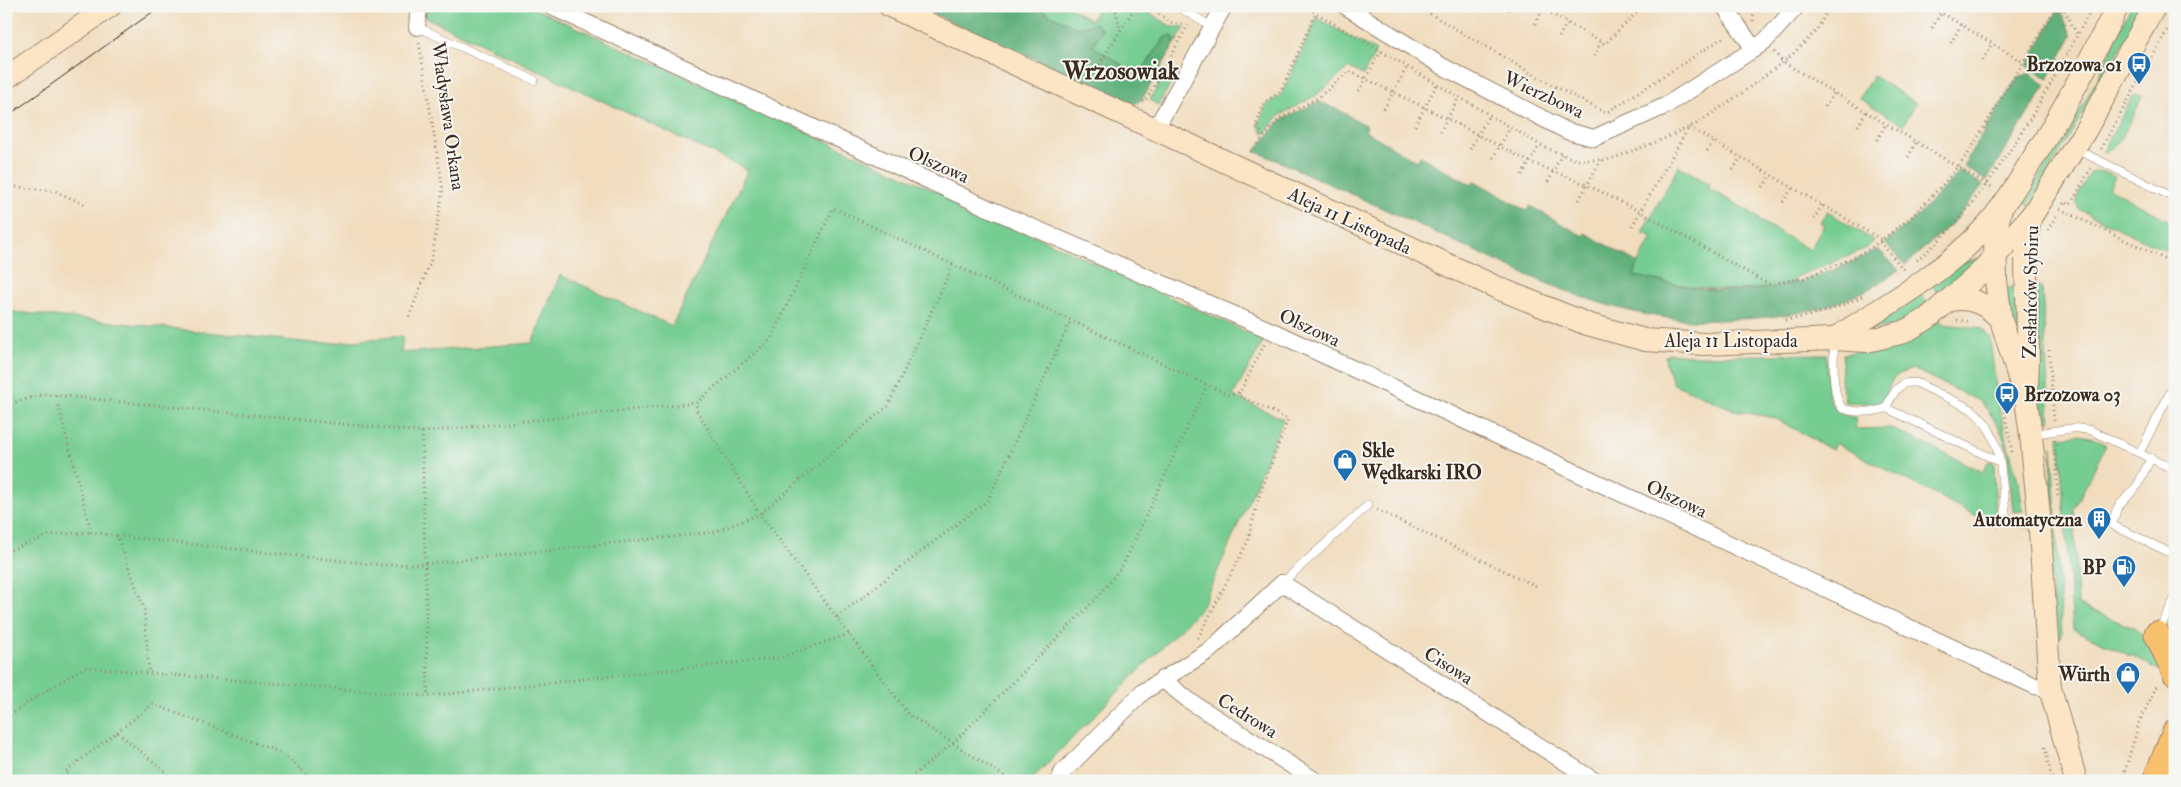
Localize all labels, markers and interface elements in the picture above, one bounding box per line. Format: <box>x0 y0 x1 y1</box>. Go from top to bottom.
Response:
street label: Władysława Orkana <box>426 40 470 192</box>
bus stop icon: Brzozowa 01 <box>2126 51 2152 85</box>
place label: Brzozowa 01 <box>2026 53 2122 77</box>
district label: Wrzosowiak <box>1062 56 1180 87</box>
street label: Wierzbowa <box>1498 65 1588 124</box>
street label: Olszowa <box>904 141 973 189</box>
street label: Aleja 11 Listopada <box>1283 181 1415 261</box>
street label: Zesłańców Sybiru <box>2018 225 2044 359</box>
street label: Olszowa <box>1275 303 1344 352</box>
street label: Aleja 11 Listopada <box>1663 329 1798 354</box>
bus stop icon: Brzozowa 03 <box>1994 381 2020 415</box>
place label: Brzozowa 03 <box>2024 383 2121 407</box>
place label: Skle Wędkarski IRO <box>1361 439 1482 485</box>
shop icon: Skle Wędkarski IRO <box>1332 448 1358 482</box>
street label: Olszowa <box>1642 474 1711 523</box>
building icon: Automatyczna <box>2086 506 2112 540</box>
place label: Automatyczna <box>1973 508 2083 533</box>
fuel station icon: BP <box>2111 554 2137 588</box>
place label: BP <box>2082 556 2106 580</box>
street label: Cisowa <box>1419 641 1478 690</box>
shop icon: Würth <box>2115 661 2141 695</box>
place label: Würth <box>2057 663 2110 687</box>
street label: Cedrowa <box>1213 688 1282 744</box>

